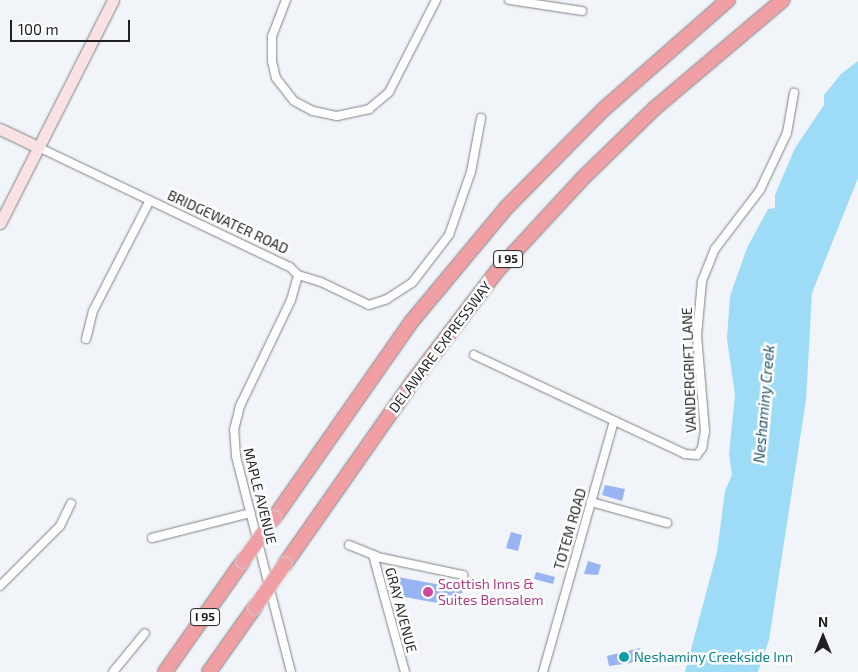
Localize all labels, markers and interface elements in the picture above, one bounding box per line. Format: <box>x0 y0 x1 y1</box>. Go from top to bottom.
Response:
scale bar <box>12 10 132 42</box>
text: 100 m <box>18 20 59 38</box>
street label: BRIDGEWATER ROAD <box>165 187 291 257</box>
road number: I 95 <box>493 250 523 268</box>
street label: DELAWARE EXPRESSWAY <box>385 278 495 416</box>
street label: VANDERGRIFT LANE <box>678 307 700 433</box>
water label: Neshaminy Creek <box>750 344 778 464</box>
street label: MAPLE AVENUE <box>240 446 280 546</box>
street label: TOTEM ROAD <box>550 486 590 572</box>
street label: GRAY AVENUE <box>381 565 421 655</box>
place label: Scottish Inns & Suites Bensalem <box>438 576 543 608</box>
marker: Scottish Inns & Suites Bensalem <box>422 586 434 598</box>
road number: I 95 <box>190 608 220 626</box>
north arrow <box>798 612 848 662</box>
text: N <box>818 613 828 630</box>
place label: Neshaminy Creekside Inn <box>634 649 793 665</box>
marker: Neshaminy Creekside Inn <box>618 651 630 663</box>

